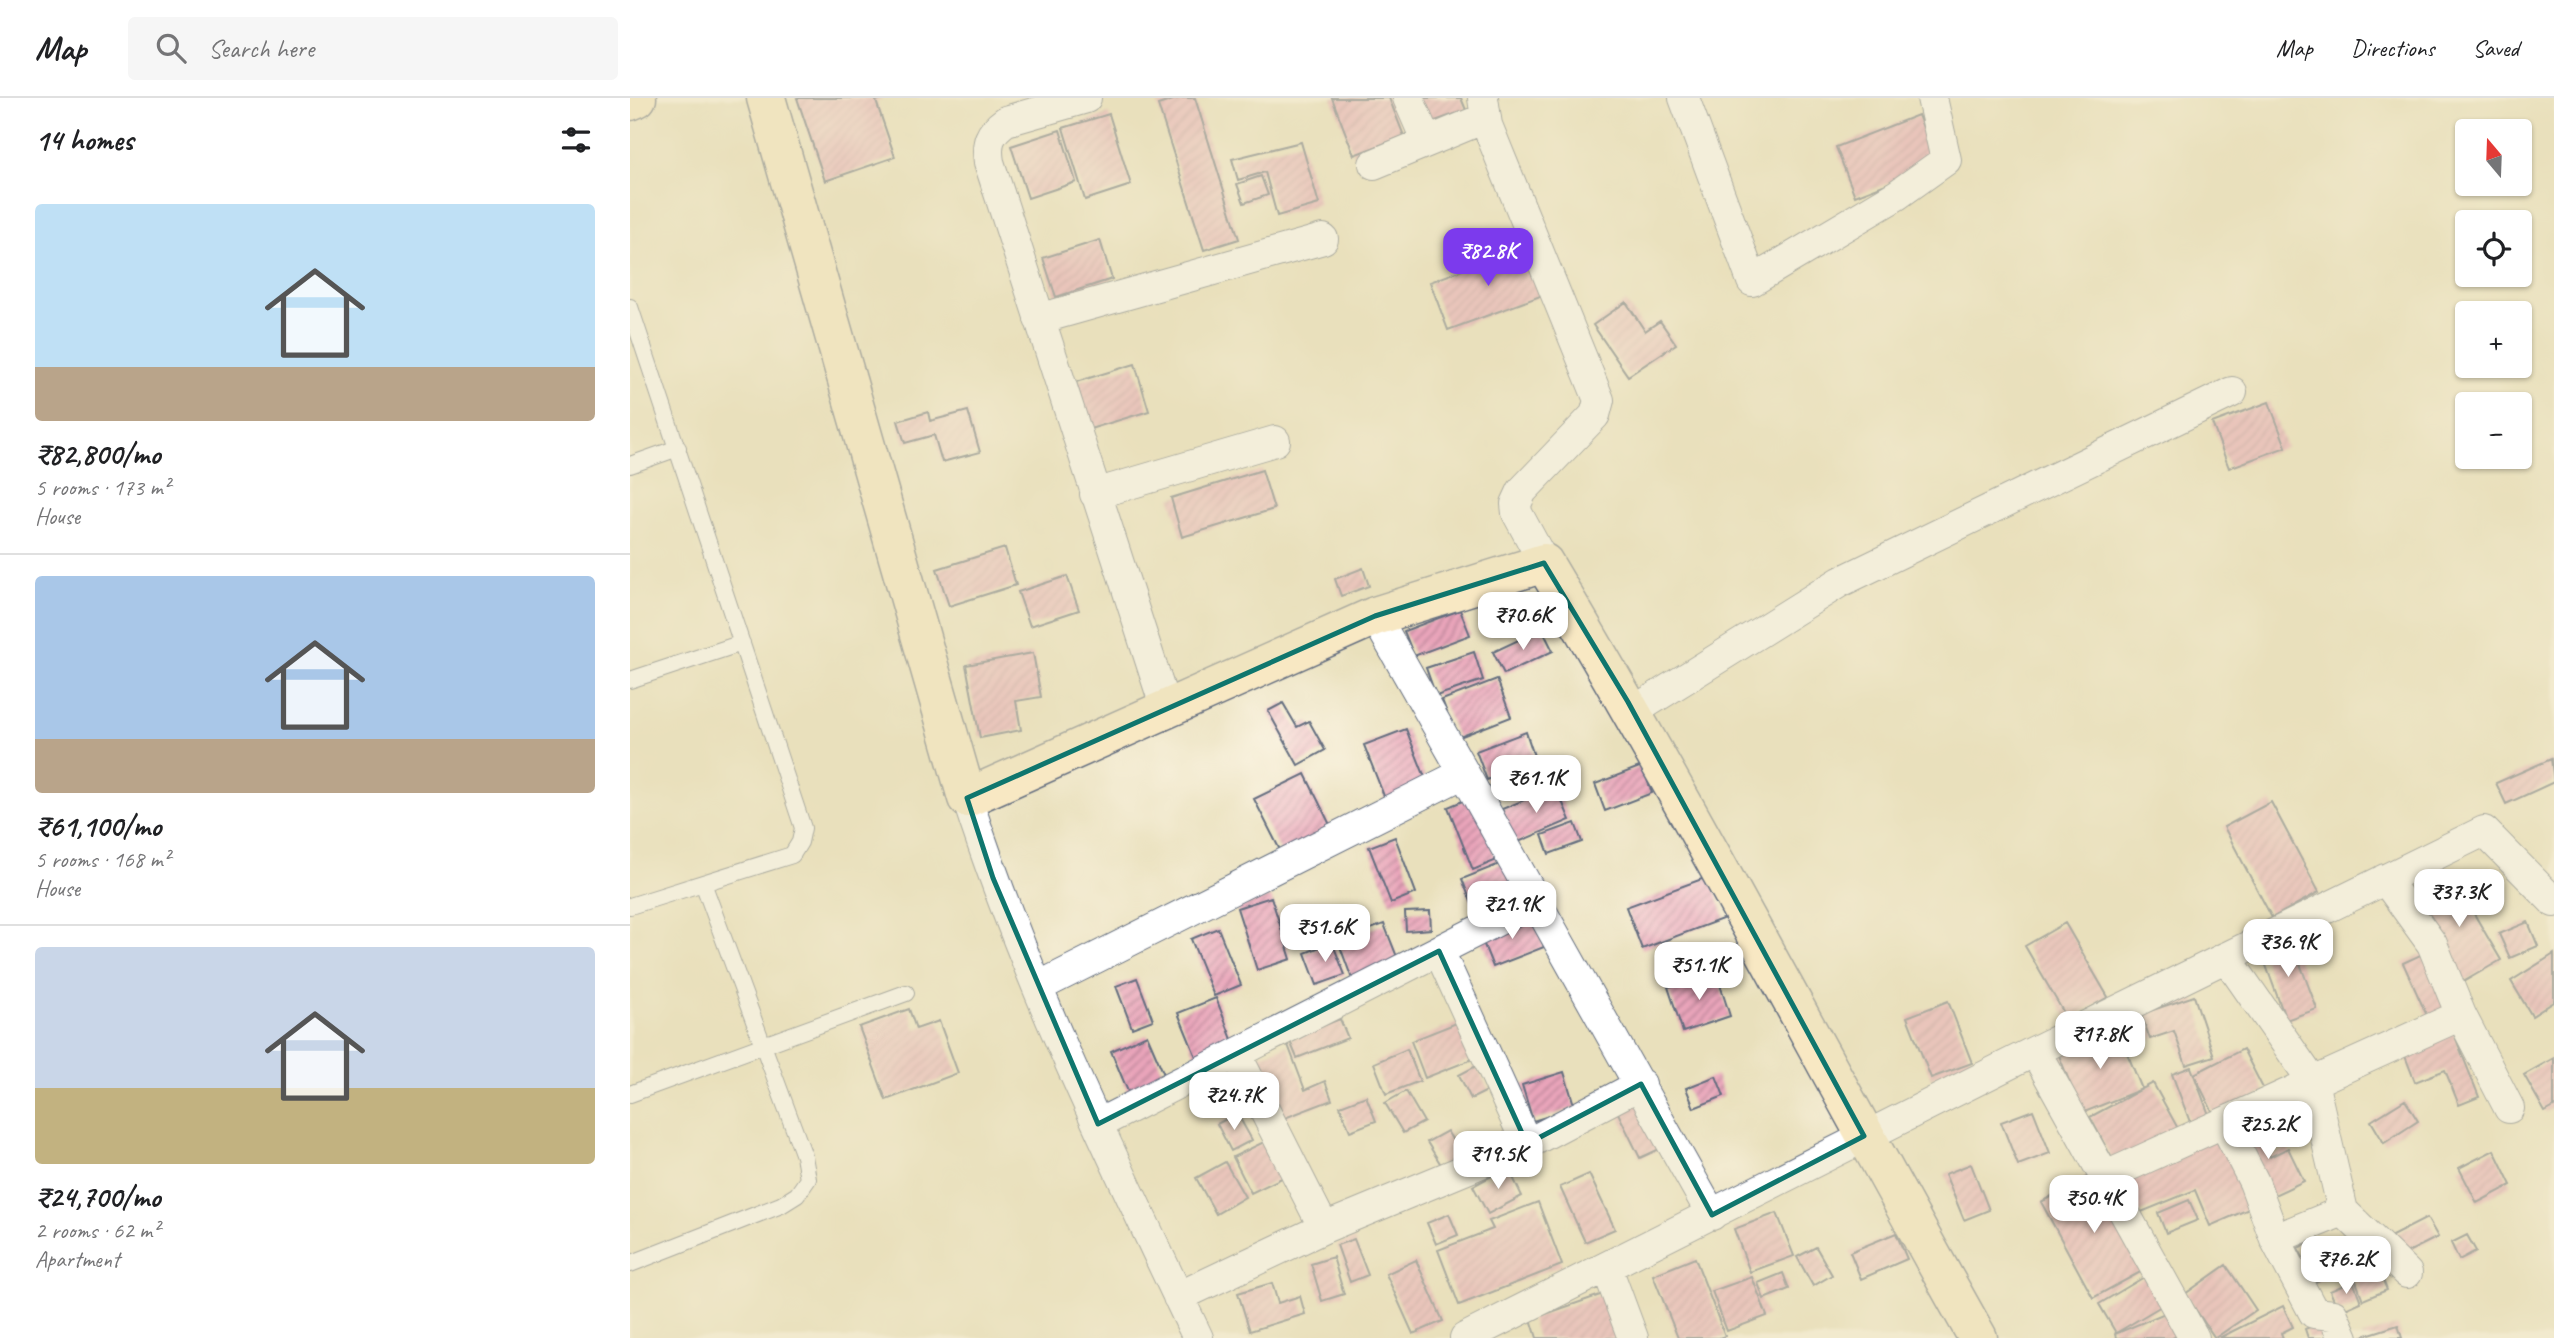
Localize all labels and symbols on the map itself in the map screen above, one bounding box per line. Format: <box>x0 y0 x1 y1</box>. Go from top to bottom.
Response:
north arrow <box>2455 119 2532 196</box>
pin: ₹82.8K <box>1431 228 1545 288</box>
pin: ₹70.6K <box>1466 592 1580 652</box>
pin: ₹61.1K <box>1479 756 1593 815</box>
pin: ₹37.3K <box>2402 870 2516 929</box>
pin: ₹21.9K <box>1455 882 1569 941</box>
pin: ₹51.6K <box>1268 904 1382 964</box>
pin: ₹36.9K <box>2231 920 2345 979</box>
pin: ₹51.1K <box>1642 942 1756 1002</box>
pin: ₹17.8K <box>2043 1012 2157 1071</box>
pin: ₹24.7K <box>1177 1072 1291 1132</box>
pin: ₹25.2K <box>2211 1102 2325 1161</box>
pin: ₹19.5K <box>1441 1132 1555 1191</box>
pin: ₹50.4K <box>2037 1176 2151 1235</box>
pin: ₹76.2K <box>2289 1236 2403 1296</box>

